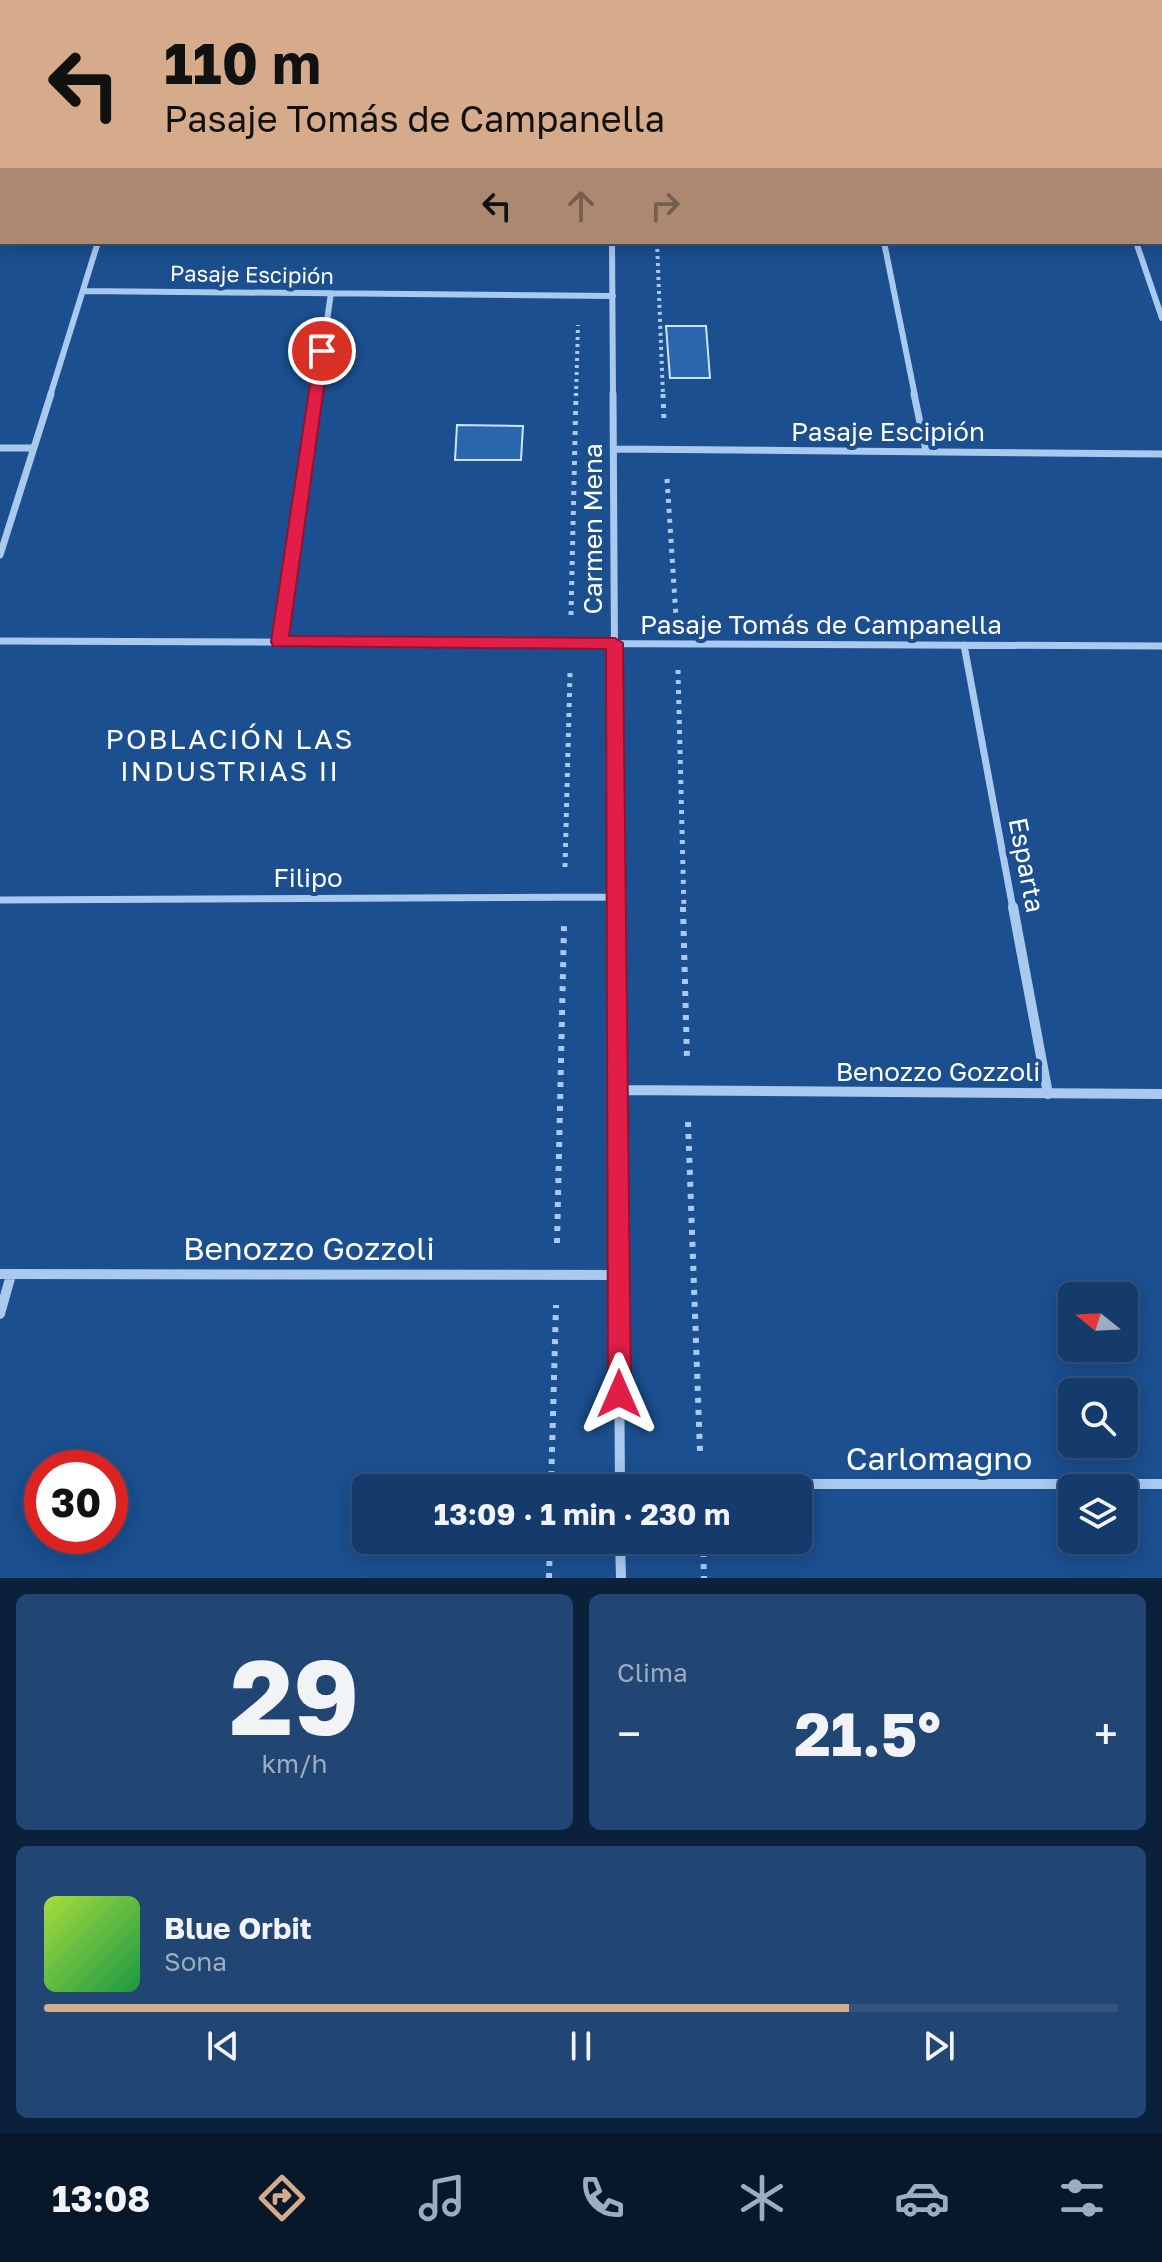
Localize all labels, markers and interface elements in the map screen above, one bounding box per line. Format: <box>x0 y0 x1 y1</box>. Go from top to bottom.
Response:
text: 110 m <box>164 29 321 96</box>
icon: left <box>32 32 136 136</box>
text: Pasaje Tomás de Campanella <box>164 97 665 140</box>
icon: left <box>475 184 519 228</box>
icon: ahead <box>559 184 603 228</box>
icon: right <box>643 184 687 228</box>
street label: Pasaje Escipión <box>170 259 334 289</box>
pin <box>288 317 356 385</box>
icon: arrive <box>300 329 344 373</box>
street label: Pasaje Escipión <box>791 416 985 447</box>
street label: Carmen Mena <box>577 443 608 615</box>
street label: Pasaje Tomás de Campanella <box>640 609 1002 640</box>
district label: POBLACIÓN LAS INDUSTRIAS II <box>106 722 354 787</box>
street label: Esparta <box>1003 815 1051 915</box>
street label: Filipo <box>273 862 343 893</box>
street label: Benozzo Gozzoli <box>836 1056 1040 1087</box>
street label: Benozzo Gozzoli <box>183 1229 435 1267</box>
north arrow <box>1058 1282 1138 1362</box>
map controls <box>1058 1282 1138 1554</box>
position arrow <box>577 1352 661 1436</box>
button: search <box>1058 1378 1138 1458</box>
street label: Carlomagno <box>846 1439 1032 1477</box>
speed limit sign: 30 <box>24 1450 128 1554</box>
button: layers <box>1058 1474 1138 1554</box>
text: 13:09 · 1 min · 230 m <box>434 1496 730 1532</box>
text: 29 <box>230 1633 359 1758</box>
text: Clima <box>617 1657 688 1688</box>
text: 21.5° <box>794 1697 941 1769</box>
text: − <box>617 1707 641 1760</box>
text: + <box>1094 1707 1118 1760</box>
text: km/h <box>261 1748 328 1779</box>
text: Blue Orbit <box>164 1910 312 1946</box>
text: Sona <box>164 1946 227 1977</box>
icon: previous <box>201 2024 245 2068</box>
icon: pause <box>559 2024 603 2068</box>
icon: next <box>917 2024 961 2068</box>
icon: directions <box>254 2170 310 2226</box>
icon: music <box>414 2170 470 2226</box>
icon: phone <box>574 2170 630 2226</box>
icon: climate <box>734 2170 790 2226</box>
icon: car <box>894 2170 950 2226</box>
icon: filters <box>1054 2170 1110 2226</box>
text: 13:08 <box>52 2177 150 2220</box>

